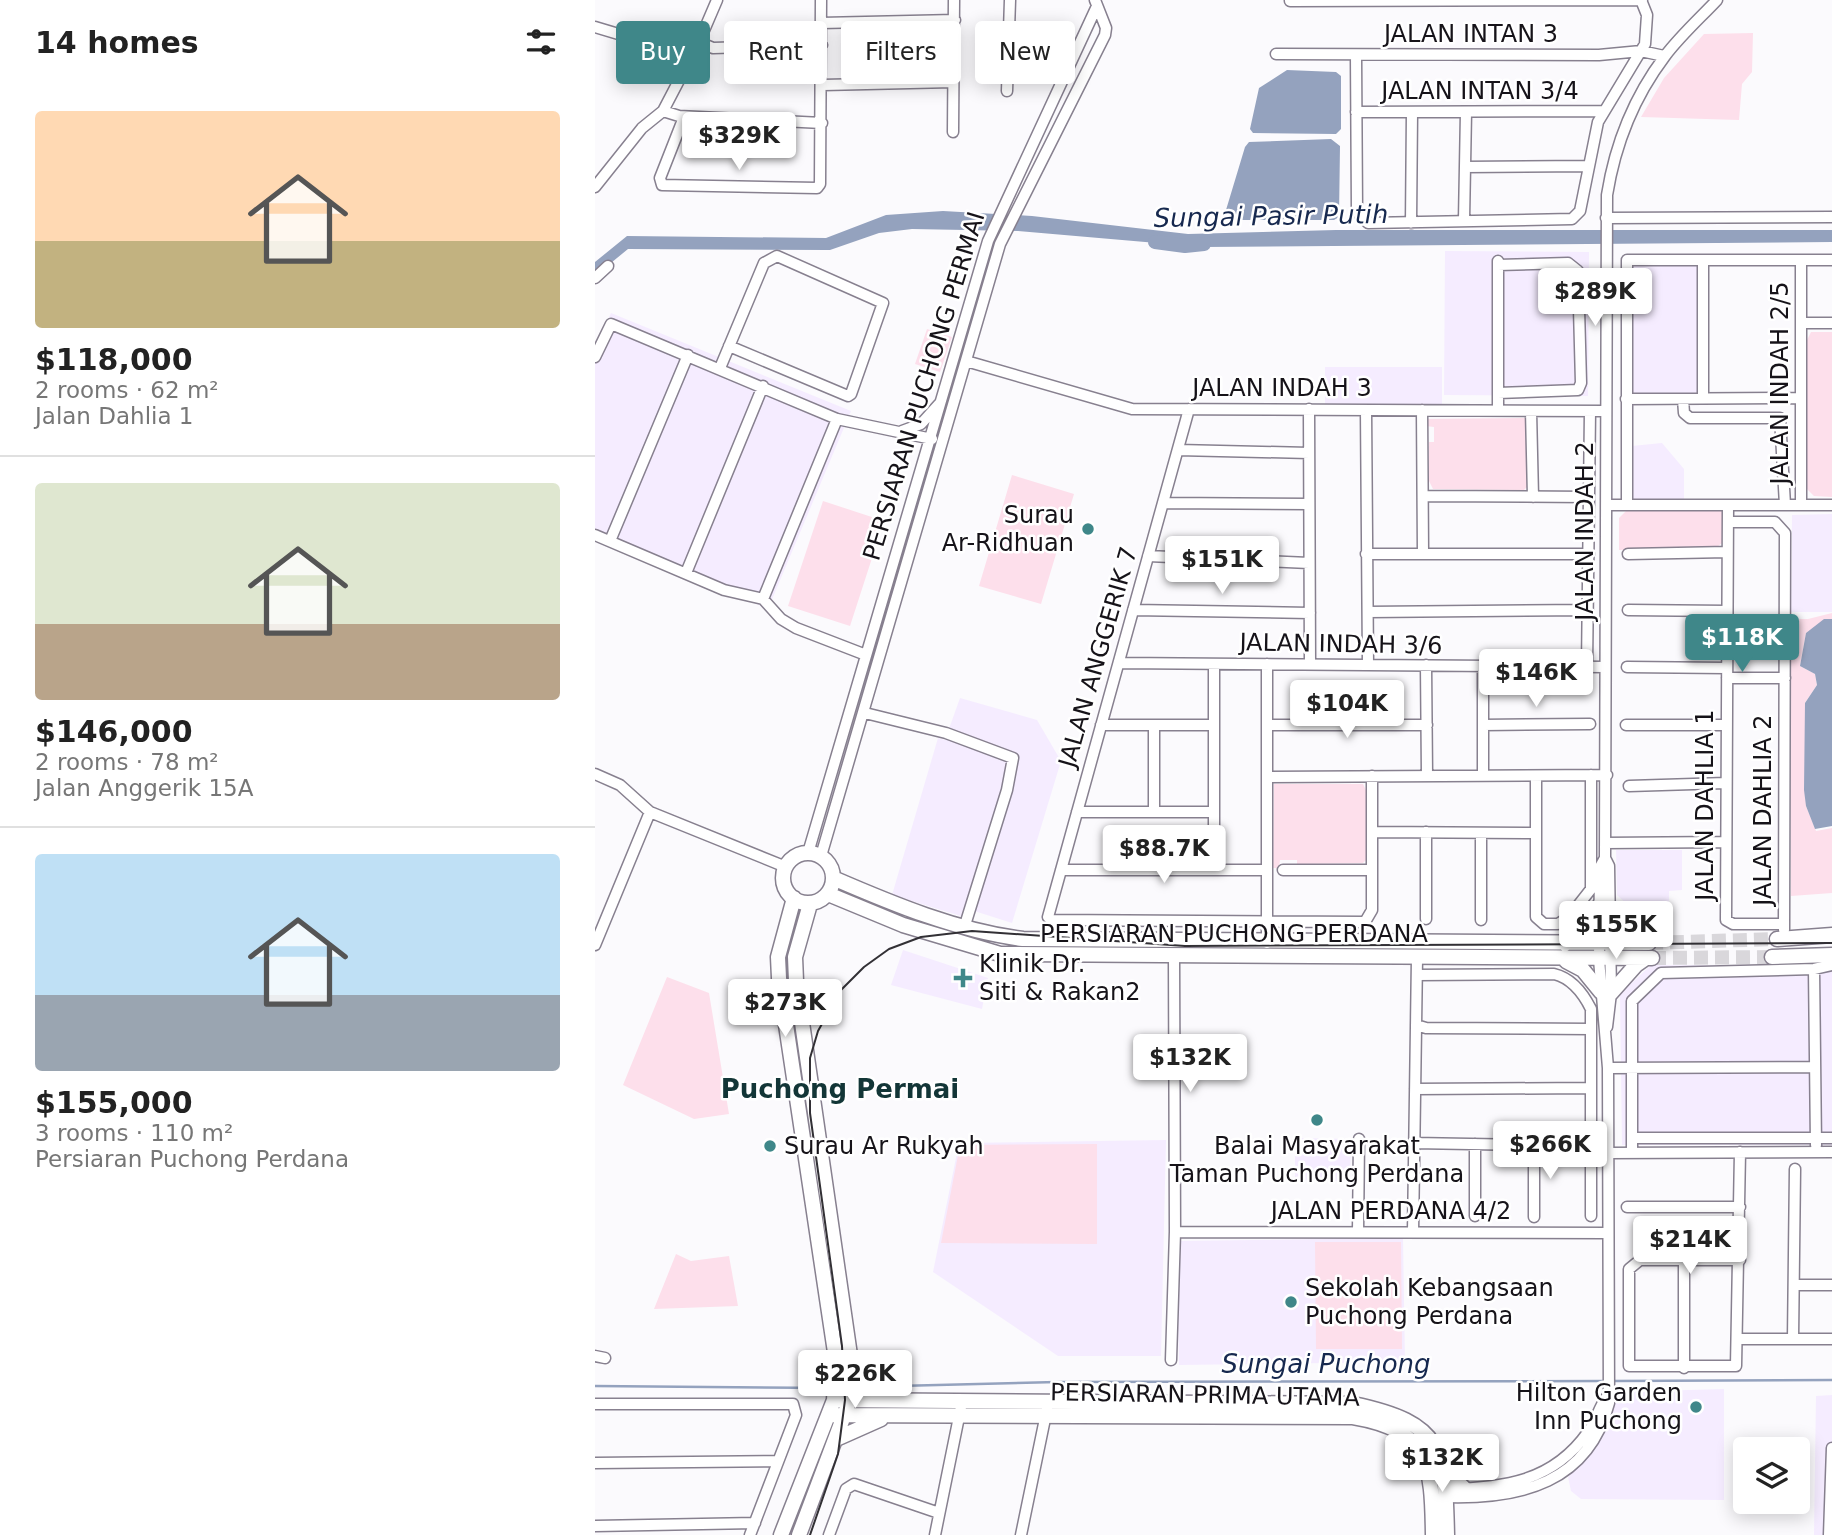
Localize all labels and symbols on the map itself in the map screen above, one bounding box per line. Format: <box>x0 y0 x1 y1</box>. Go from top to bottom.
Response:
street label: JALAN INTAN 3 <box>1382 20 1558 48</box>
street label: JALAN INTAN 3/4 <box>1379 77 1579 105</box>
pin: $329K <box>690 113 788 172</box>
water label: Sungai Pasir Putih <box>1153 199 1389 233</box>
street label: PERSIARAN PUCHONG PERMAI <box>858 208 990 564</box>
pin: $289K <box>1546 268 1644 328</box>
street label: JALAN INDAH 2/5 <box>1766 282 1794 486</box>
street label: JALAN INDAH 3 <box>1190 374 1372 402</box>
street label: JALAN INDAH 2 <box>1571 441 1599 623</box>
place label: Surau Ar-Ridhuan <box>942 501 1074 557</box>
marker: Surau Ar-Ridhuan <box>1080 521 1096 537</box>
pin: $151K <box>1173 536 1271 596</box>
street label: JALAN ANGGERIK 7 <box>1053 543 1143 772</box>
pin: $118K <box>1693 614 1791 674</box>
street label: JALAN INDAH 3/6 <box>1237 628 1443 660</box>
pin: $146K <box>1487 650 1585 709</box>
pin: $104K <box>1298 680 1396 740</box>
street label: JALAN DAHLIA 1 <box>1691 709 1719 903</box>
street label: JALAN DAHLIA 2 <box>1749 714 1777 908</box>
pin: $88.7K <box>1107 826 1221 885</box>
pin: $155K <box>1567 902 1665 961</box>
street label: PERSIARAN PUCHONG PERDANA <box>1040 920 1428 948</box>
place label: Klinik Dr. Siti & Rakan2 <box>979 950 1140 1006</box>
marker: Klinik Dr. Siti & Rakan2 <box>953 968 973 988</box>
pin: $273K <box>736 979 834 1039</box>
pin: $132K <box>1141 1034 1239 1094</box>
district label: Puchong Permai <box>721 1074 959 1104</box>
marker: Balai Masyarakat Taman Puchong Perdana <box>1309 1112 1325 1128</box>
pin: $266K <box>1501 1122 1599 1181</box>
place label: Surau Ar Rukyah <box>784 1132 984 1160</box>
place label: Balai Masyarakat Taman Puchong Perdana <box>1169 1132 1464 1188</box>
marker: Surau Ar Rukyah <box>762 1138 778 1154</box>
street label: JALAN PERDANA 4/2 <box>1269 1197 1511 1225</box>
pin: $214K <box>1641 1216 1739 1276</box>
place label: Sekolah Kebangsaan Puchong Perdana <box>1305 1274 1554 1330</box>
marker: Sekolah Kebangsaan Puchong Perdana <box>1283 1294 1299 1310</box>
water label: Sungai Puchong <box>1221 1349 1431 1379</box>
pin: $226K <box>806 1350 904 1410</box>
street label: PERSIARAN PRIMA UTAMA <box>1050 1378 1361 1412</box>
place label: Hilton Garden Inn Puchong <box>1516 1379 1682 1435</box>
marker: Hilton Garden Inn Puchong <box>1688 1399 1704 1415</box>
pin: $132K <box>1393 1434 1491 1494</box>

